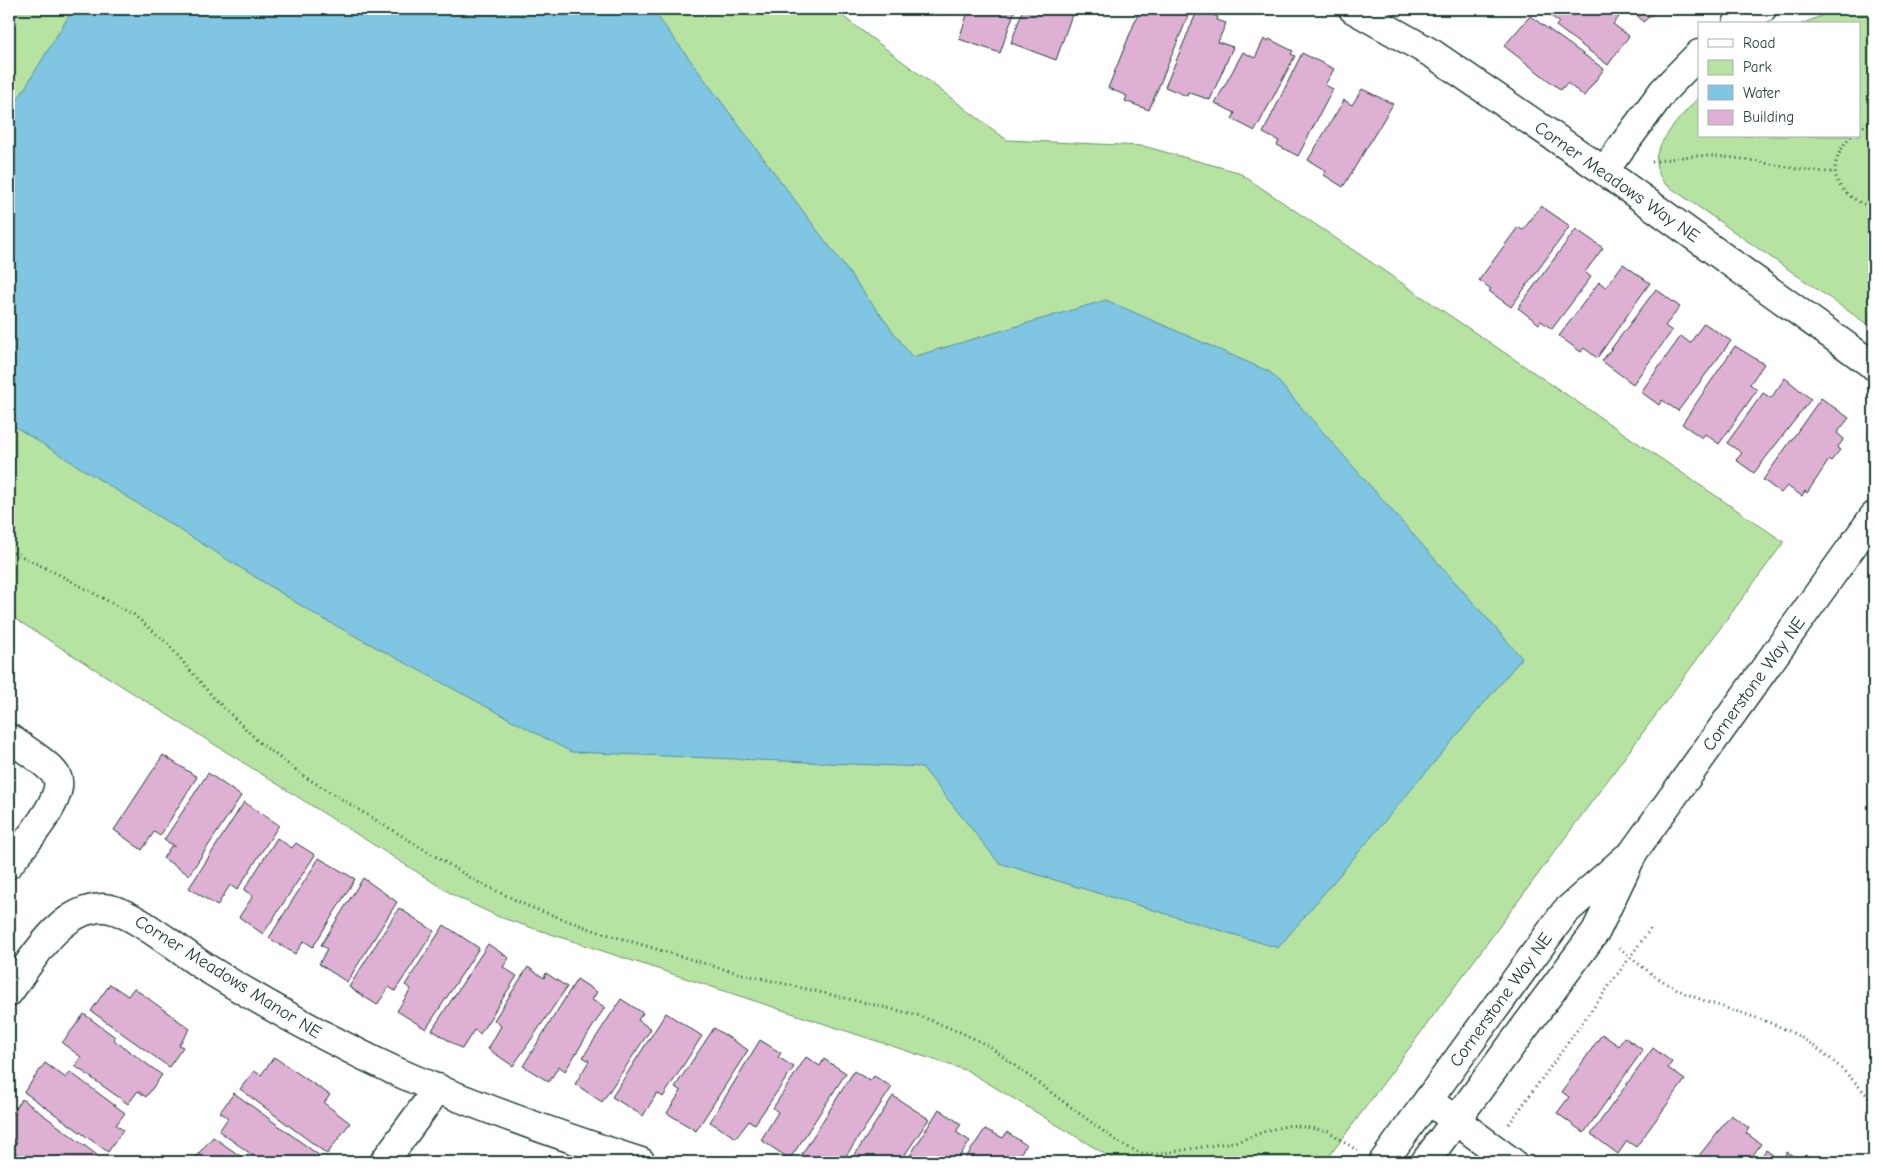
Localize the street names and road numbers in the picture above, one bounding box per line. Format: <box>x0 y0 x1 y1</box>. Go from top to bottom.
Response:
street label: Corner Meadows Way NE <box>1530 117 1704 247</box>
street label: Cornerstone Way NE <box>1698 613 1810 755</box>
street label: Corner Meadows Manor NE <box>131 911 325 1043</box>
street label: Cornerstone Way NE <box>1445 929 1557 1071</box>

